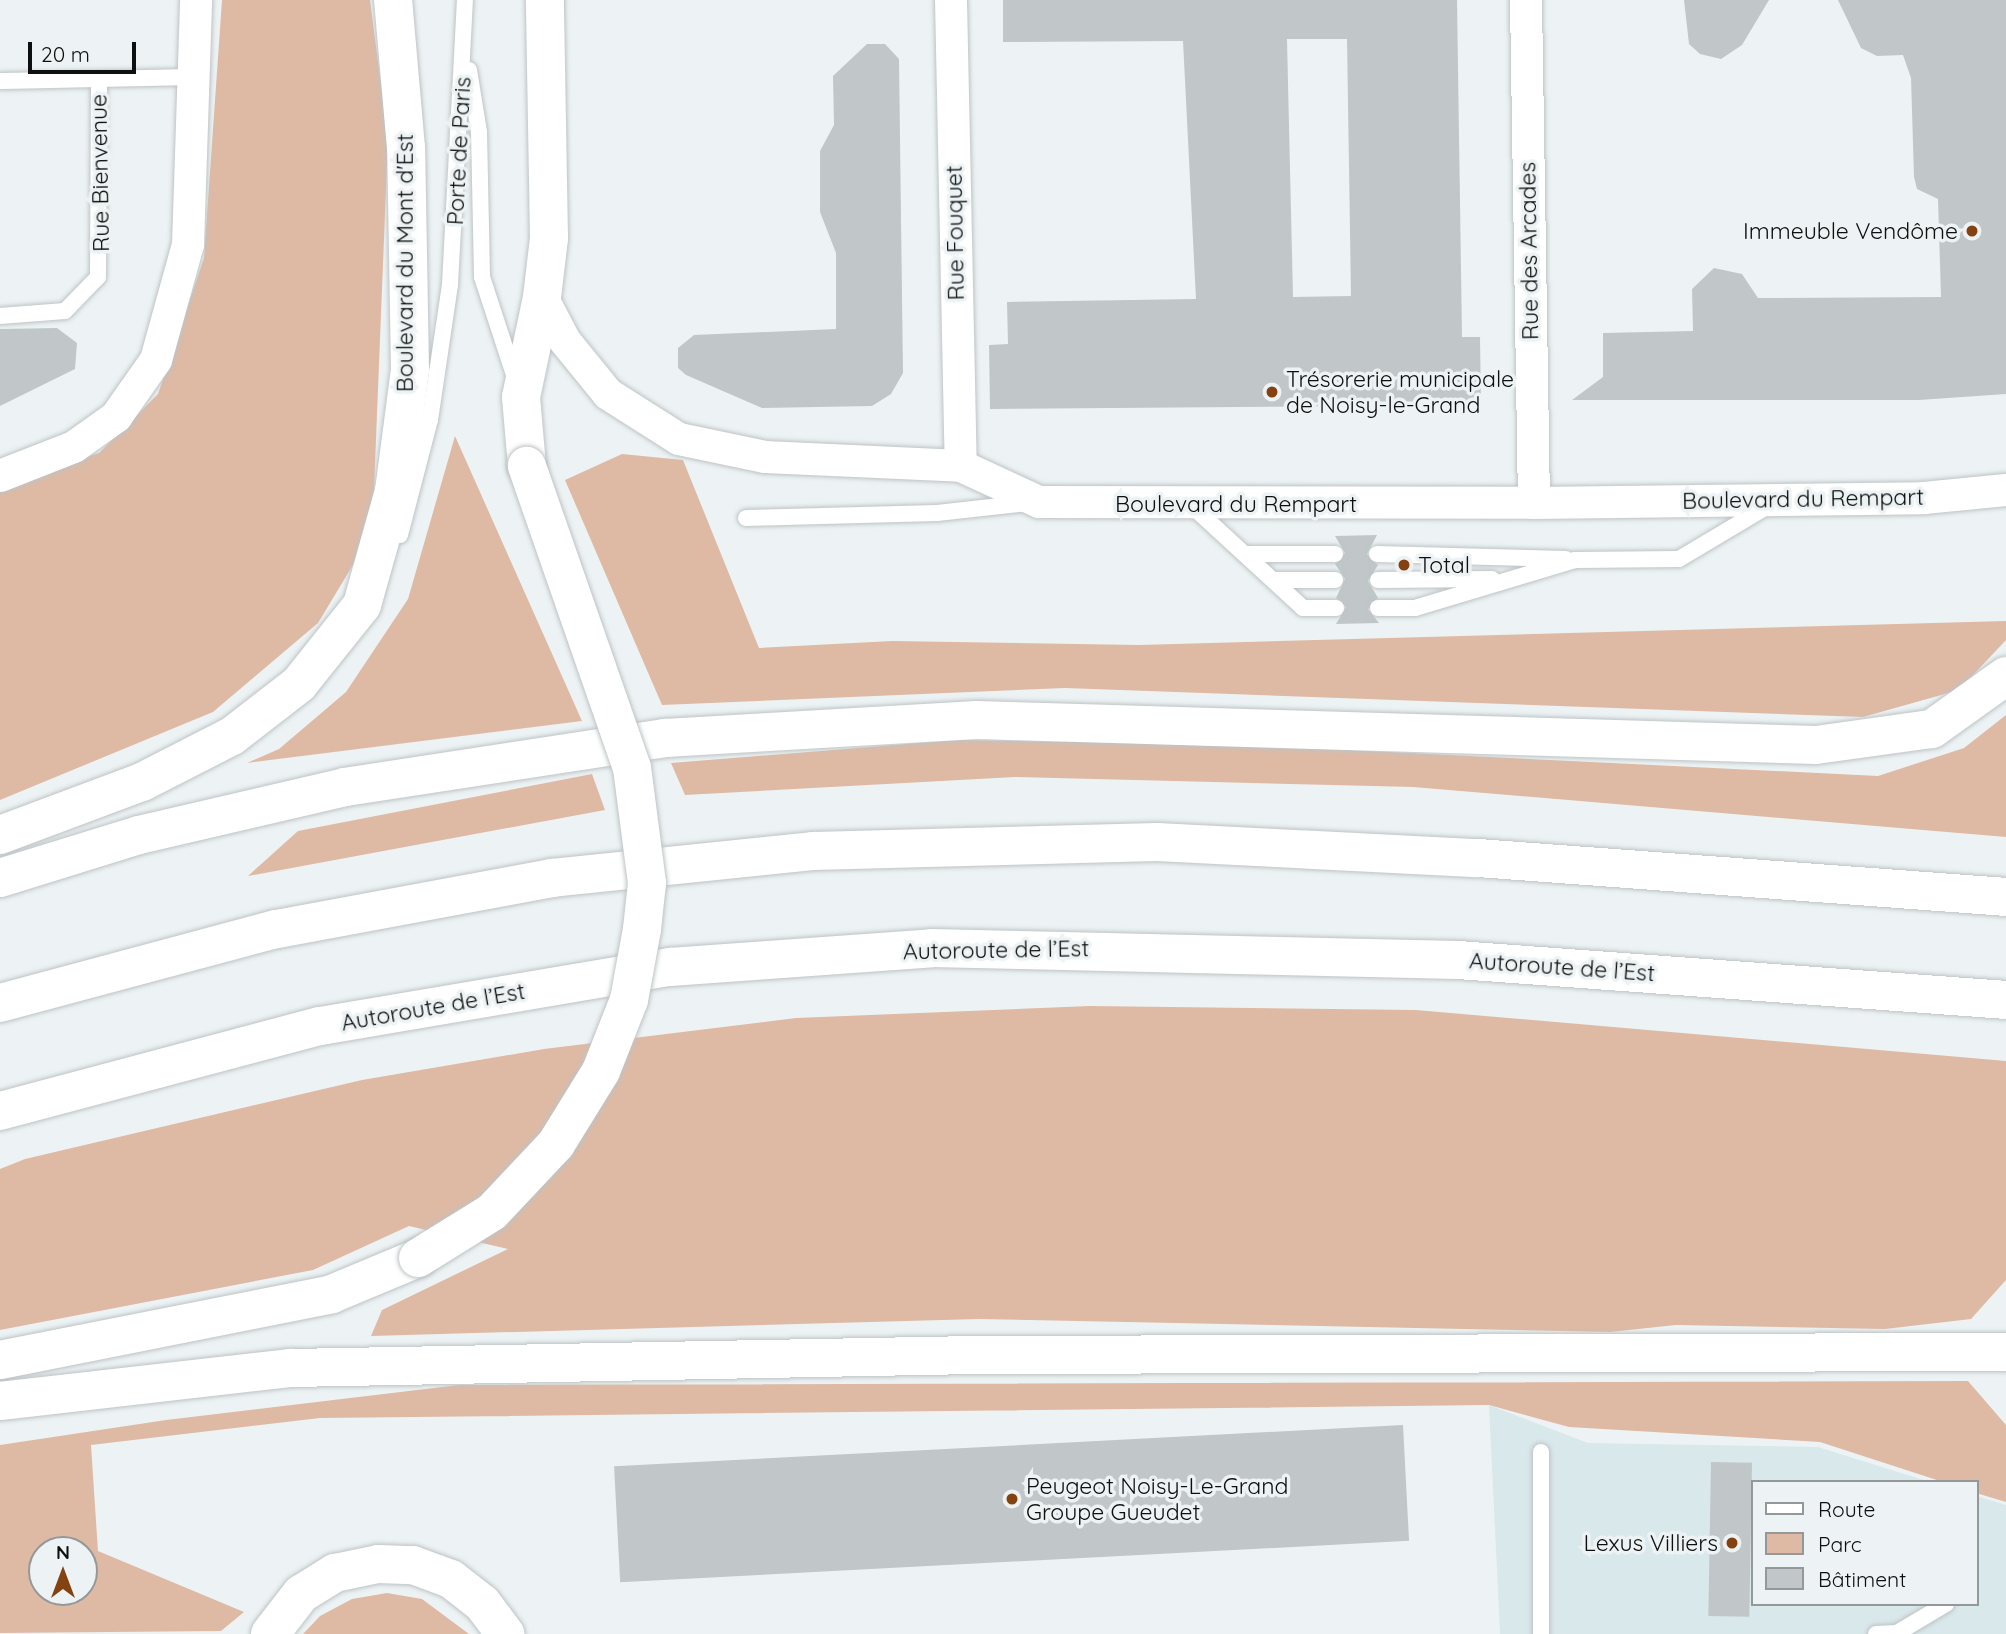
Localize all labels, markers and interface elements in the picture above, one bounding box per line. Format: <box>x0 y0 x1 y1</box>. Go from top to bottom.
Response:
scale bar <box>32 28 140 72</box>
text: 20 m <box>41 41 90 67</box>
street label: Porte de Paris <box>441 76 477 226</box>
street label: Rue Bienvenue <box>85 94 115 252</box>
street label: Boulevard du Mont d'Est <box>391 134 419 392</box>
street label: Rue des Arcades <box>1514 162 1544 340</box>
street label: Rue Fouquet <box>940 165 970 301</box>
place label: Immeuble Vendôme <box>1743 217 1958 245</box>
marker: Immeuble Vendôme <box>1964 223 1980 239</box>
place label: Trésorerie municipale de Noisy-le-Grand <box>1286 365 1514 419</box>
marker: Trésorerie municipale de Noisy-le-Grand <box>1264 384 1280 400</box>
street label: Boulevard du Rempart <box>1682 483 1924 515</box>
street label: Boulevard du Rempart <box>1115 490 1357 518</box>
place label: Total <box>1418 551 1470 579</box>
marker: Total <box>1396 557 1412 573</box>
street label: Autoroute de l’Est <box>903 935 1089 965</box>
street label: Autoroute de l’Est <box>1468 947 1656 987</box>
street label: Autoroute de l’Est <box>339 977 527 1037</box>
place label: Peugeot Noisy-Le-Grand Groupe Gueudet <box>1026 1472 1288 1526</box>
legend <box>1750 1480 1978 1606</box>
marker: Peugeot Noisy-Le-Grand Groupe Gueudet <box>1004 1491 1020 1507</box>
text: Route <box>1818 1496 1875 1522</box>
place label: Lexus Villiers <box>1583 1529 1718 1557</box>
text: Parc <box>1818 1531 1862 1557</box>
marker: Lexus Villiers <box>1724 1535 1740 1551</box>
north arrow <box>28 1536 98 1606</box>
text: N <box>56 1540 70 1564</box>
text: Bâtiment <box>1818 1566 1906 1592</box>

